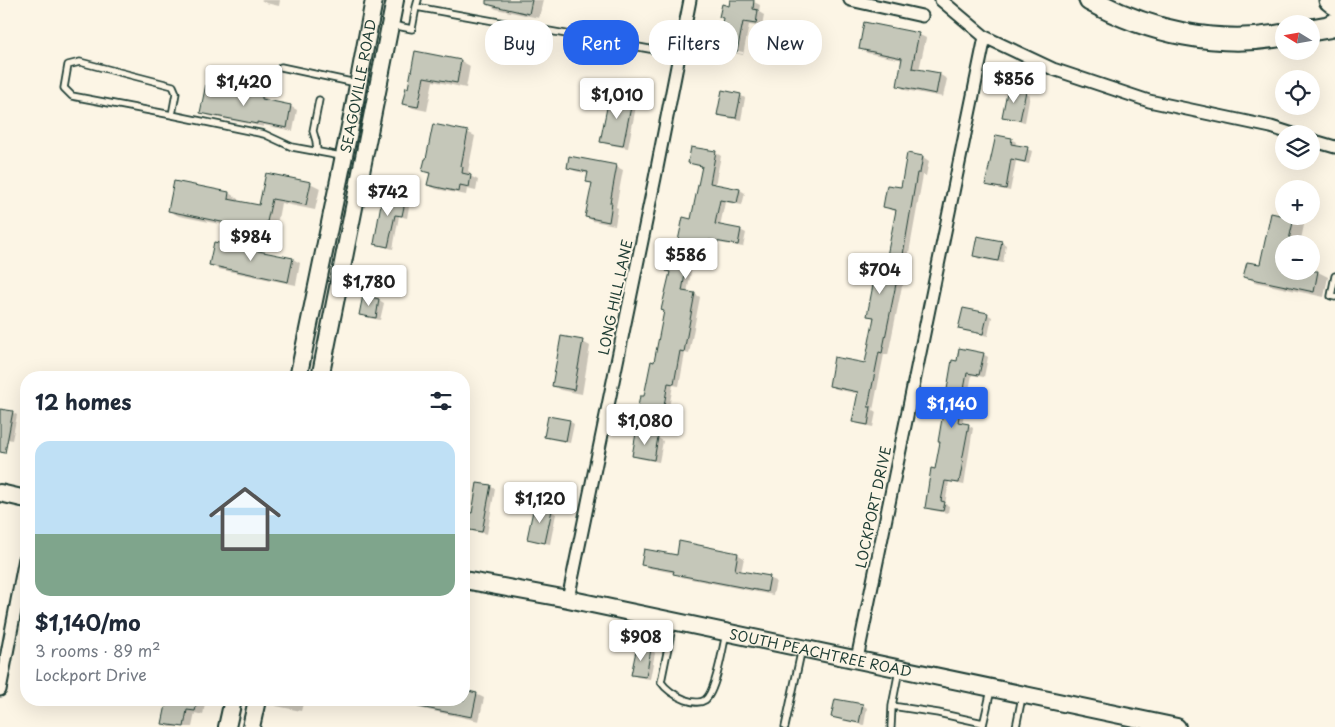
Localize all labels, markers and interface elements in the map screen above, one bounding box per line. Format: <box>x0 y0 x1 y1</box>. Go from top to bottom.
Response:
north arrow <box>1275 15 1320 60</box>
map controls <box>1275 15 1320 280</box>
street label: SEAGOVILLE ROAD <box>334 17 381 155</box>
chip: Buy <box>485 20 553 65</box>
chip: Rent <box>563 20 639 65</box>
chip: Filters <box>649 20 738 65</box>
chip: New <box>748 20 822 65</box>
pin: $856 <box>984 62 1044 104</box>
pin: $1,420 <box>203 64 285 107</box>
text: $856 <box>994 66 1034 90</box>
text: $1,420 <box>216 69 272 93</box>
button: locate <box>1275 70 1320 115</box>
pin: $1,010 <box>576 78 658 120</box>
text: $1,010 <box>591 82 643 106</box>
button: layers <box>1275 125 1320 170</box>
pin: $742 <box>358 174 418 217</box>
text: $742 <box>368 179 408 203</box>
button: + <box>1275 180 1320 225</box>
pin: $984 <box>221 220 281 262</box>
text: $984 <box>231 224 271 248</box>
button: − <box>1275 235 1320 280</box>
street label: LONG HILL LANE <box>593 237 637 357</box>
pin: $586 <box>656 238 716 280</box>
text: $586 <box>666 242 706 266</box>
pin: $704 <box>850 252 910 295</box>
text: $704 <box>859 257 901 281</box>
pin: $1,780 <box>328 264 410 307</box>
text: $1,780 <box>343 269 395 293</box>
text: 12 homes <box>35 385 132 417</box>
pin: $1,140 <box>911 386 993 429</box>
icon: filters <box>427 387 455 415</box>
text: $1,140 <box>927 391 977 415</box>
pin: $1,080 <box>604 404 686 446</box>
text: $1,080 <box>617 408 673 432</box>
street label: LOCKPORT DRIVE <box>850 444 896 570</box>
icon: home <box>200 474 290 564</box>
pin: $1,120 <box>499 482 581 524</box>
text: $1,120 <box>515 486 565 510</box>
text: $1,140/mo <box>35 606 141 638</box>
pin: $908 <box>611 620 671 662</box>
street label: SOUTH PEACHTREE ROAD <box>728 623 914 682</box>
text: $908 <box>620 624 662 648</box>
text: 3 rooms · 89 m² <box>35 638 160 662</box>
text: Lockport Drive <box>35 662 147 686</box>

